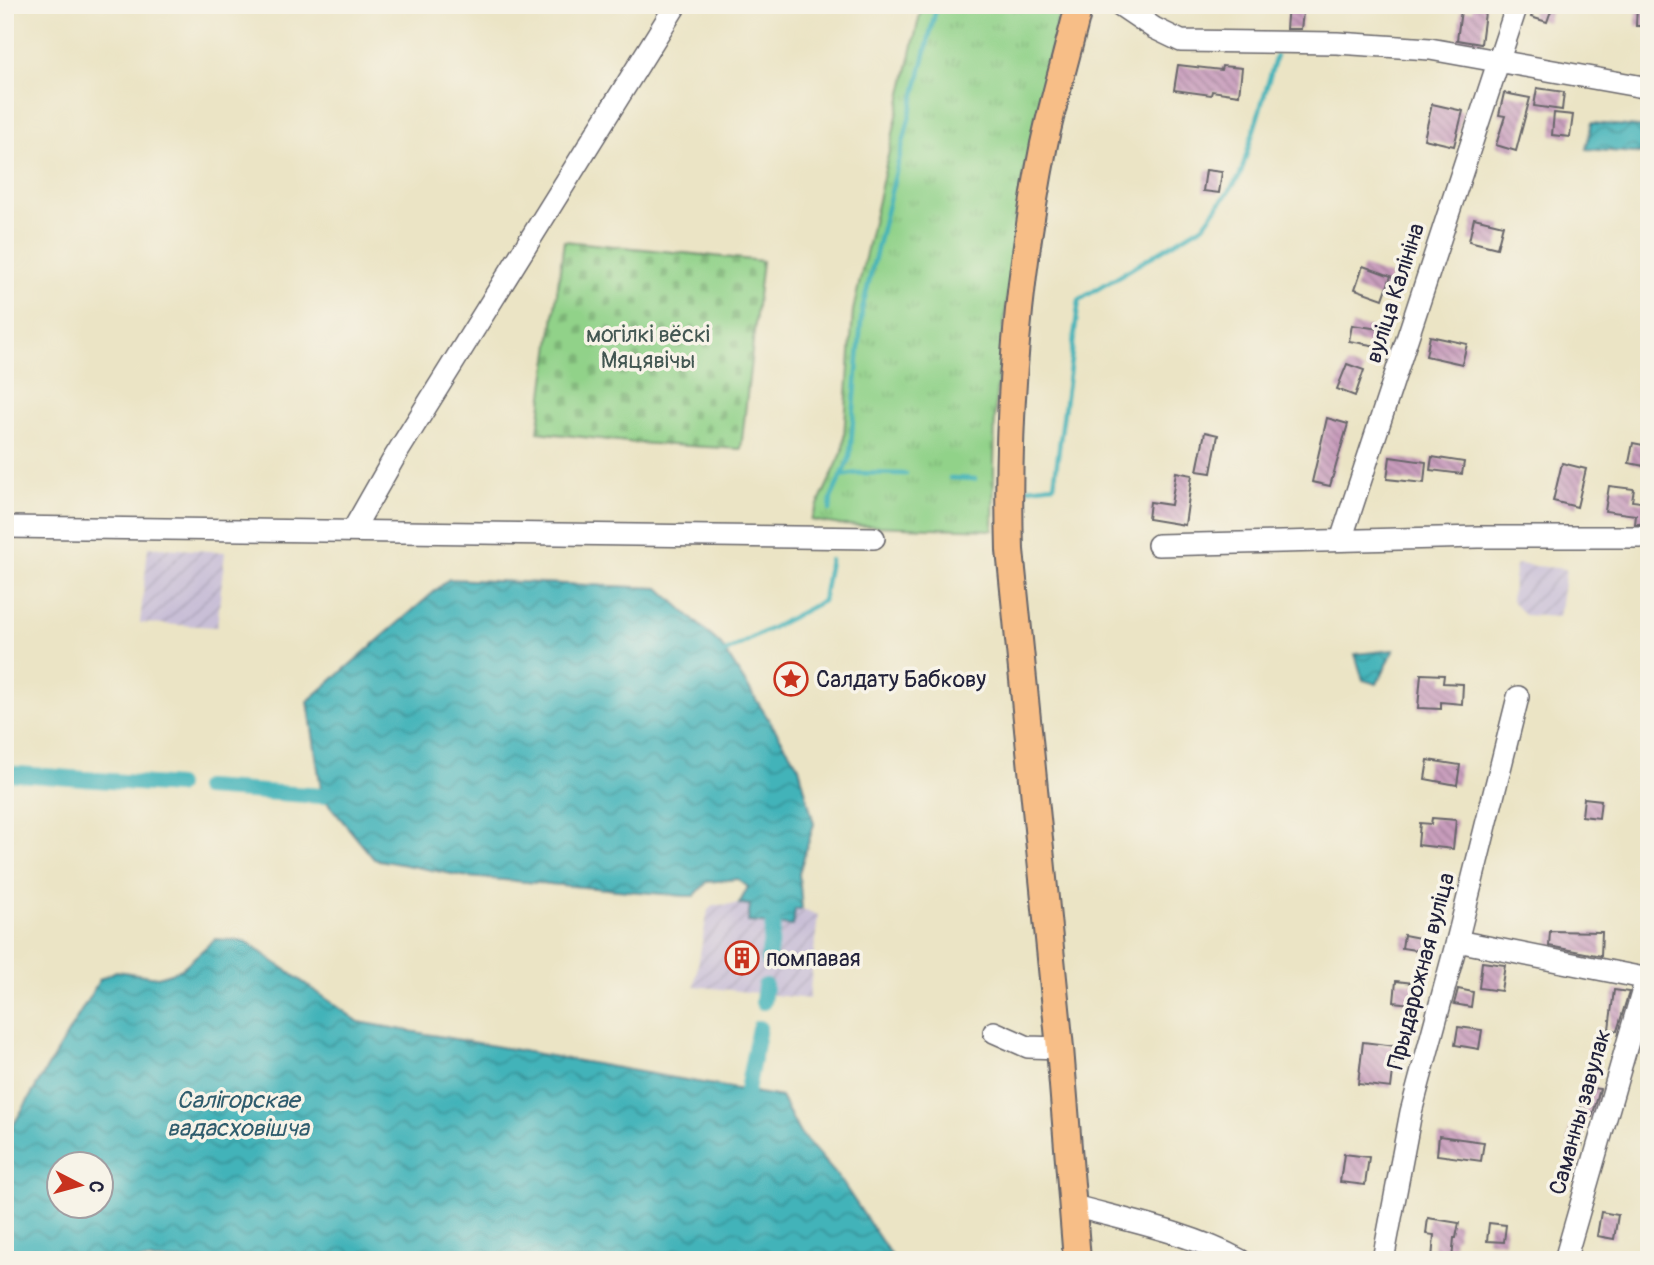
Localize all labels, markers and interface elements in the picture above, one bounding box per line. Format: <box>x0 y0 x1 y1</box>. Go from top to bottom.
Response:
street label: вуліца Калініна <box>1359 219 1431 367</box>
park label: могілкі вёскі Мяцявічы <box>586 320 710 375</box>
place icon: Салдату Бабкову <box>772 660 810 698</box>
place label: Салдату Бабкову <box>816 665 986 694</box>
street label: Прыдарожная вуліца <box>1381 870 1461 1072</box>
building icon: помпавая <box>723 939 761 977</box>
place label: помпавая <box>766 944 860 973</box>
street label: Саманны завулак <box>1542 1026 1618 1198</box>
water label: Салігорскае вадасховішча <box>167 1086 311 1143</box>
north arrow <box>46 1150 116 1220</box>
text: С <box>83 1180 108 1194</box>

